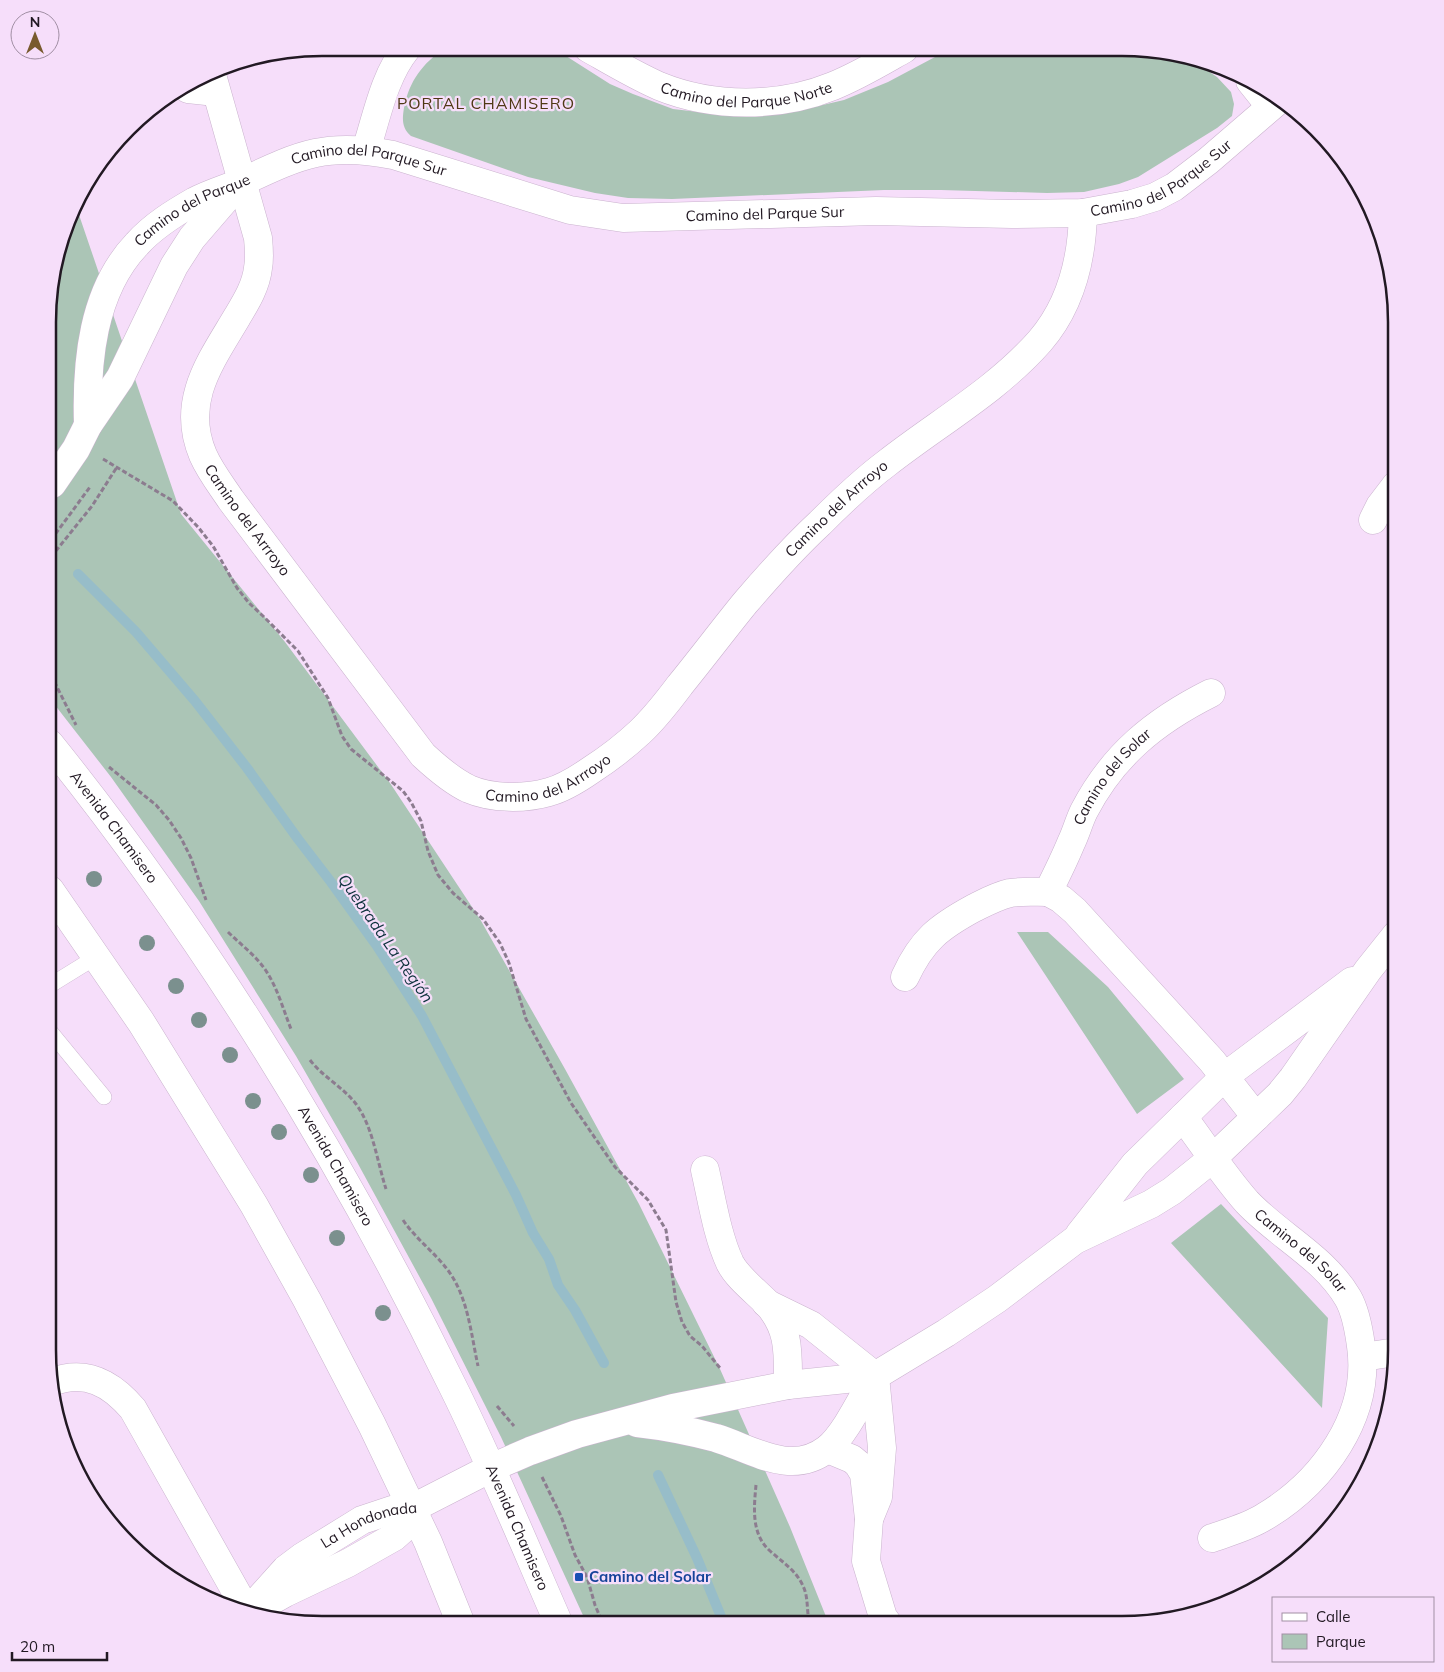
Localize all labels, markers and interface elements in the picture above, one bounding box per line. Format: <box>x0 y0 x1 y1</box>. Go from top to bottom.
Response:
north arrow <box>10 10 60 60</box>
text: N <box>30 13 40 31</box>
street label: Camino del Parque Norte <box>658 77 835 112</box>
district label: PORTAL CHAMISERO <box>397 93 575 113</box>
street label: Camino del Parque Sur <box>1089 135 1236 220</box>
street label: Camino del Parque Sur <box>288 140 449 180</box>
street label: Camino del Parque <box>130 169 253 250</box>
street label: Camino del Parque Sur <box>685 202 845 225</box>
street label: Camino del Arrroyo <box>781 456 892 561</box>
street label: Camino del Arrroyo <box>201 460 295 580</box>
street label: Camino del Solar <box>1069 724 1155 828</box>
street label: Camino del Arrroyo <box>484 749 614 806</box>
street label: Avenida Chamisero <box>66 767 162 887</box>
water label: Quebrada La Región <box>334 870 438 1006</box>
street label: Avenida Chamisero <box>294 1102 378 1229</box>
street label: Camino del Solar <box>1251 1204 1352 1296</box>
street label: Avenida Chamisero <box>482 1461 553 1593</box>
street label: La Hondonada <box>317 1498 418 1552</box>
place label: Camino del Solar <box>589 1567 711 1586</box>
marker: Camino del Solar <box>573 1571 585 1583</box>
legend <box>1272 1597 1434 1662</box>
text: Calle <box>1316 1607 1350 1626</box>
scale bar <box>12 1630 108 1662</box>
text: Parque <box>1316 1632 1366 1651</box>
text: 20 m <box>20 1637 55 1656</box>

